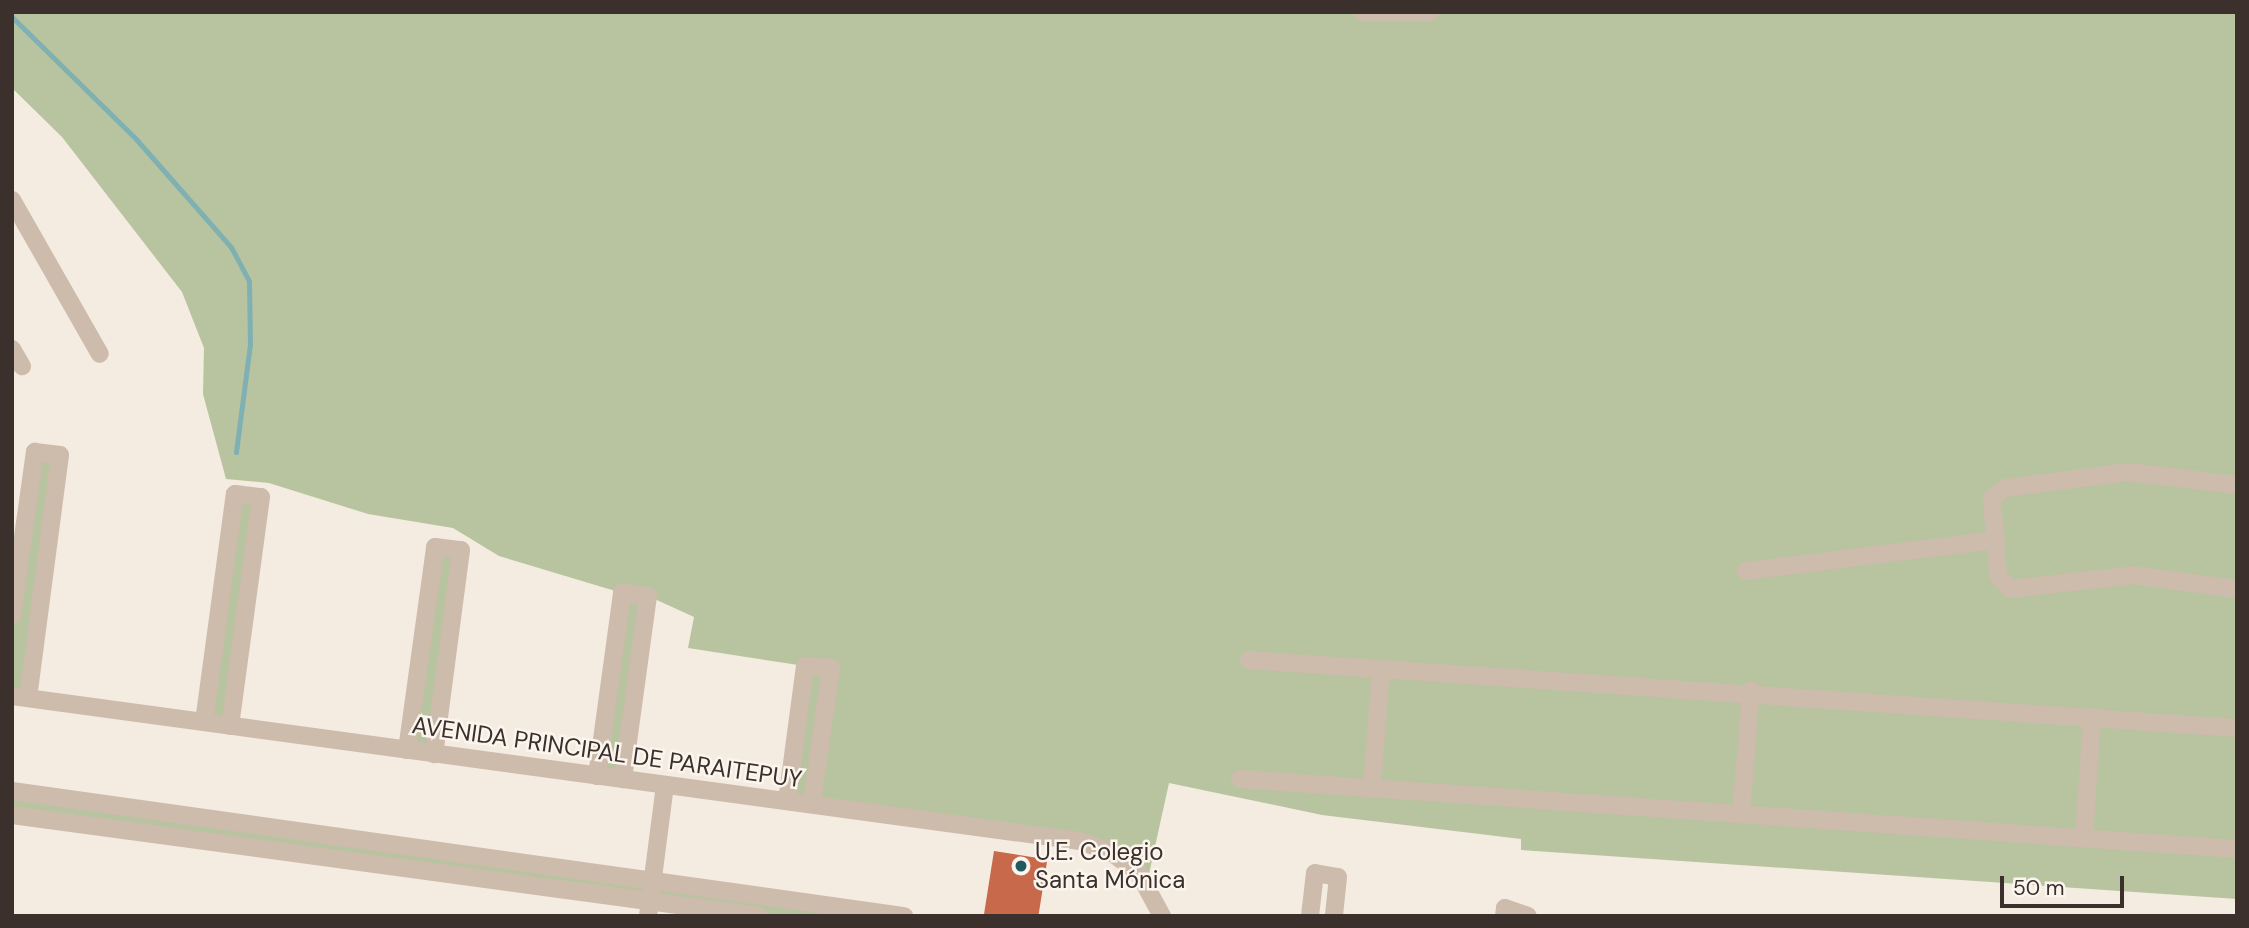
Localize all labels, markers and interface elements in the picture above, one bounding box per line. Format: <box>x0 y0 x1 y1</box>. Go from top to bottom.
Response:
street label: AVENIDA PRINCIPAL DE PARAITEPUY <box>410 710 804 794</box>
place label: U.E. Colegio Santa Mónica <box>1035 838 1185 894</box>
marker: U.E. Colegio Santa Mónica <box>1013 858 1029 874</box>
scale bar <box>2004 862 2128 906</box>
text: 50 m <box>2013 874 2064 902</box>

